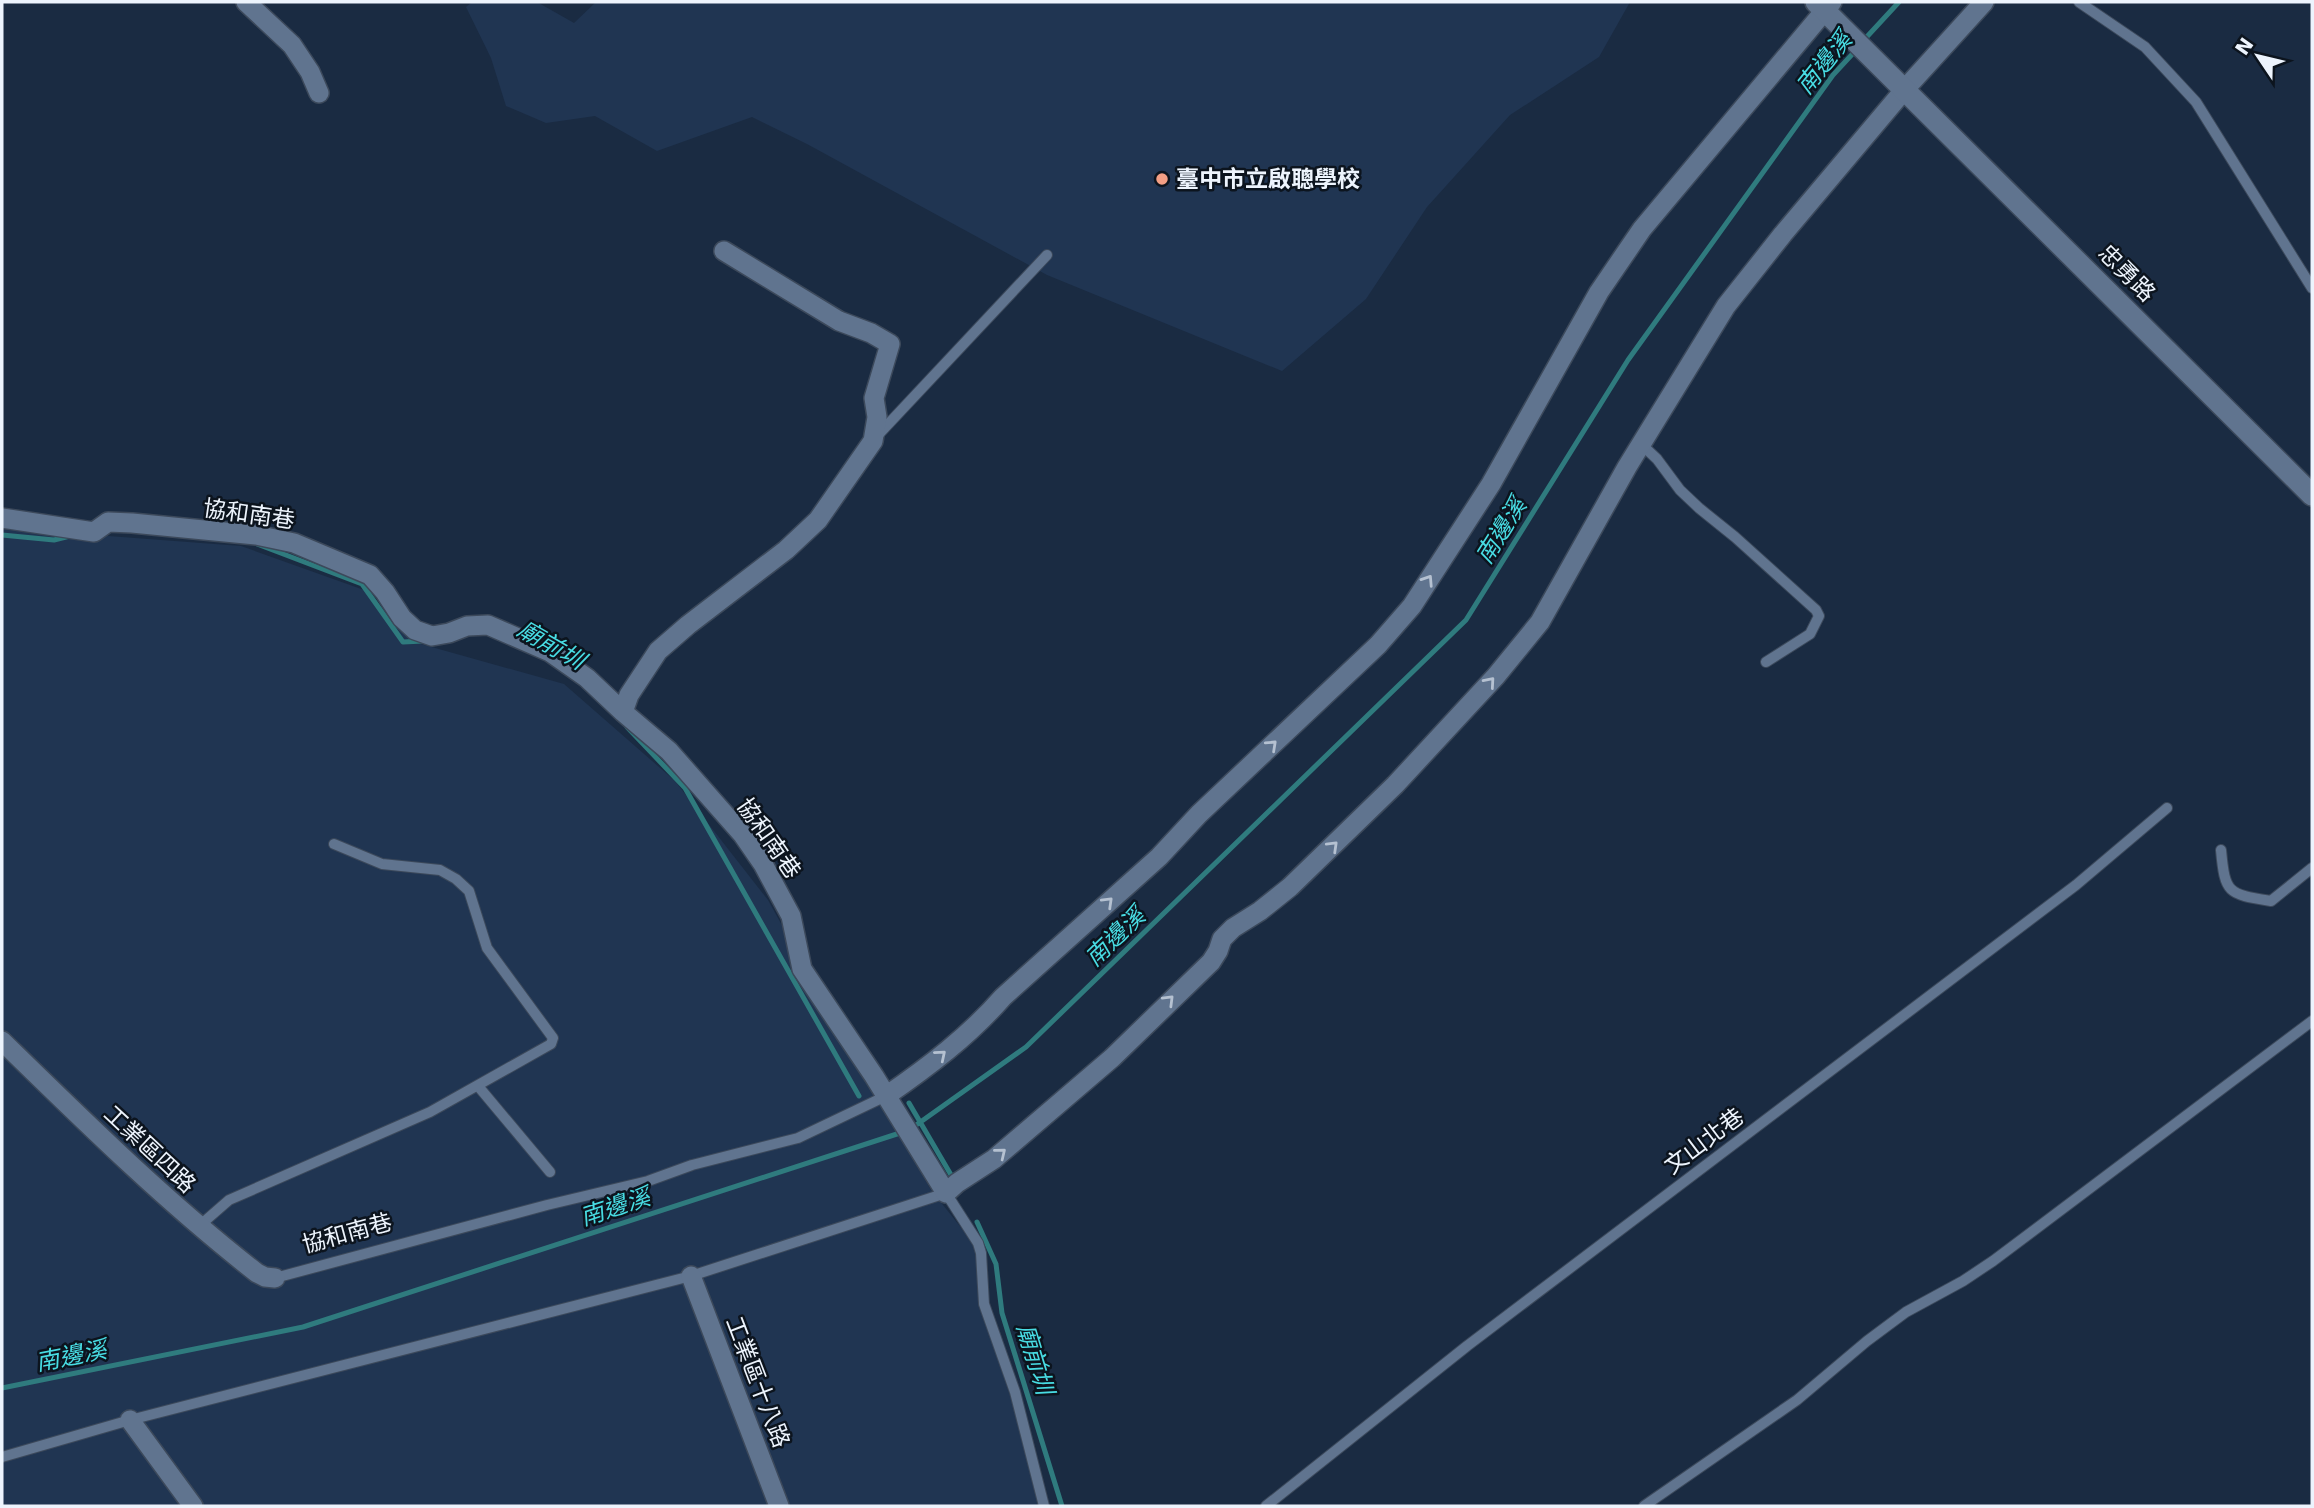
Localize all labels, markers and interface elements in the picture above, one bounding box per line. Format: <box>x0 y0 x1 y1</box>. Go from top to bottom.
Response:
north arrow <box>2223 21 2293 91</box>
water label: 南邊溪 <box>1790 24 1859 100</box>
text: N <box>2231 33 2258 59</box>
place label: 臺中市立啟聰學校 <box>1176 166 1360 192</box>
marker: 臺中市立啟聰學校 <box>1154 171 1170 187</box>
street label: 忠勇路 <box>2093 239 2161 307</box>
water label: 南邊溪 <box>1470 491 1534 569</box>
street label: 協和南巷 <box>202 495 296 533</box>
one-way arrow <box>1420 575 1433 588</box>
water label: 廟前圳 <box>513 615 592 677</box>
one-way arrow <box>1482 677 1494 690</box>
one-way arrow <box>1264 740 1277 753</box>
street label: 協和南巷 <box>732 793 806 883</box>
one-way arrow <box>1324 841 1337 854</box>
one-way arrow <box>1100 897 1113 910</box>
water label: 南邊溪 <box>1079 900 1153 972</box>
one-way arrow <box>1161 996 1174 1009</box>
one-way arrow <box>933 1051 945 1064</box>
street label: 工業區四路 <box>99 1100 201 1198</box>
street label: 文山北巷 <box>1659 1103 1749 1179</box>
one-way arrow <box>993 1149 1005 1162</box>
water label: 南邊溪 <box>576 1182 656 1231</box>
street label: 協和南巷 <box>299 1209 395 1257</box>
street label: 工業區十八路 <box>721 1313 795 1451</box>
water label: 廟前圳 <box>1011 1320 1060 1400</box>
water label: 南邊溪 <box>33 1335 112 1377</box>

